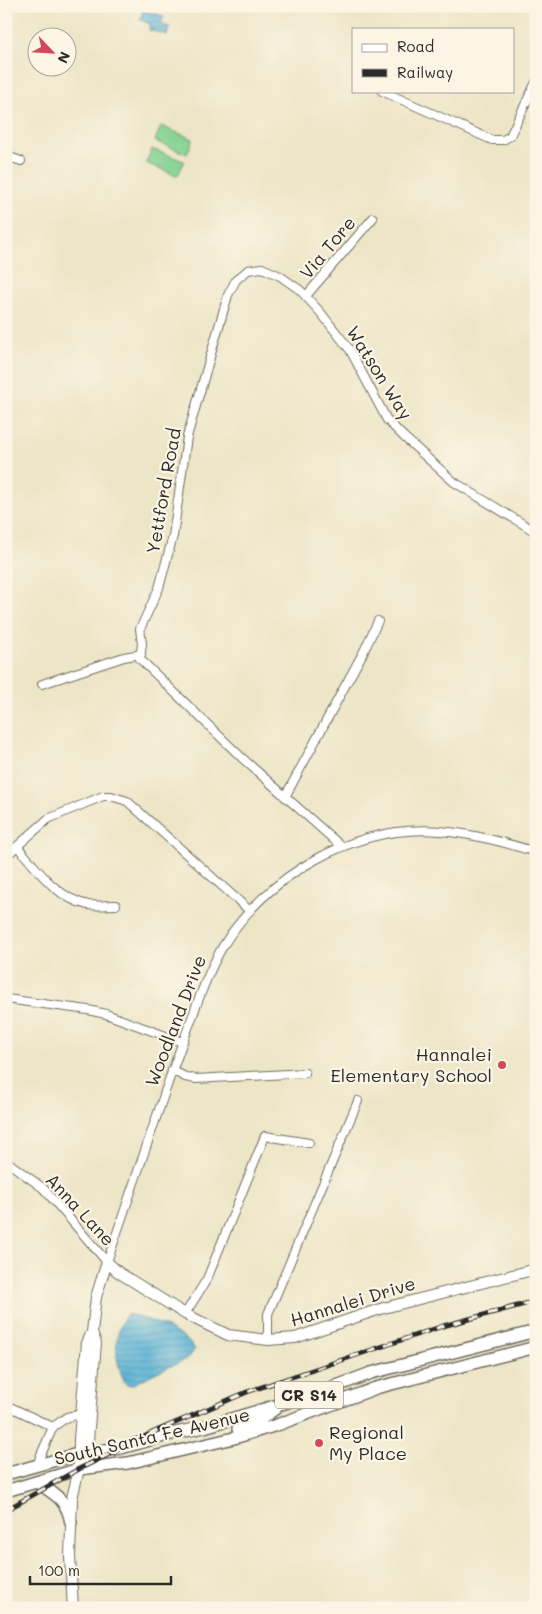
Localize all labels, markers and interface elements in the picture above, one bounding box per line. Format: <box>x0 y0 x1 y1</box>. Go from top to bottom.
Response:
north arrow <box>28 28 78 78</box>
legend <box>352 28 514 92</box>
text: Road <box>397 36 434 56</box>
text: N <box>53 49 75 67</box>
text: Railway <box>397 62 453 82</box>
street label: Via Tore <box>294 211 361 284</box>
street label: Watson Way <box>341 321 418 424</box>
street label: Yettford Road <box>140 426 186 556</box>
street label: Woodland Drive <box>139 951 211 1090</box>
place label: Hannalei Elementary School <box>331 1042 492 1087</box>
marker: Hannalei Elementary School <box>496 1059 508 1071</box>
street label: Anna Lane <box>41 1168 121 1251</box>
street label: Hannalei Drive <box>287 1271 418 1331</box>
road number: CR S14 <box>275 1382 343 1408</box>
street label: South Santa Fe Avenue <box>52 1402 252 1470</box>
place label: Regional My Place <box>329 1420 407 1465</box>
marker: Regional My Place <box>313 1437 325 1449</box>
scale bar <box>30 1554 171 1586</box>
text: 100 m <box>38 1560 80 1580</box>

